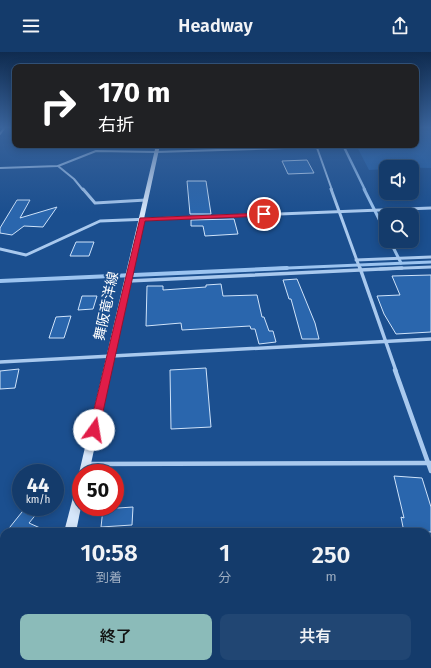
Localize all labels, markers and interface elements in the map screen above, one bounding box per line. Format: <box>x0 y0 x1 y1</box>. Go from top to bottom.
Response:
icon: menu <box>20 15 42 37</box>
text: Headway <box>178 15 253 37</box>
icon: share <box>389 15 411 37</box>
text: 170 m <box>98 76 170 109</box>
icon: right <box>32 80 84 132</box>
text: 右折 <box>98 114 134 136</box>
map controls <box>379 160 419 248</box>
button: sound <box>379 160 419 200</box>
pin <box>247 197 281 231</box>
icon: arrive <box>253 203 275 225</box>
button: search <box>379 208 419 248</box>
street label: 舞阪竜洋線 <box>91 270 122 342</box>
position arrow <box>73 409 115 451</box>
speed limit sign: 50 <box>72 464 124 516</box>
text: 44 <box>27 473 49 497</box>
text: km/h <box>26 494 50 506</box>
text: 10:58 <box>80 539 138 567</box>
text: 1 <box>219 539 230 567</box>
text: 250 <box>312 541 351 569</box>
text: m <box>326 569 337 584</box>
text: 到着 <box>96 570 122 585</box>
text: 分 <box>218 570 231 585</box>
button: 終了 <box>20 614 212 660</box>
button: 共有 <box>220 614 411 660</box>

